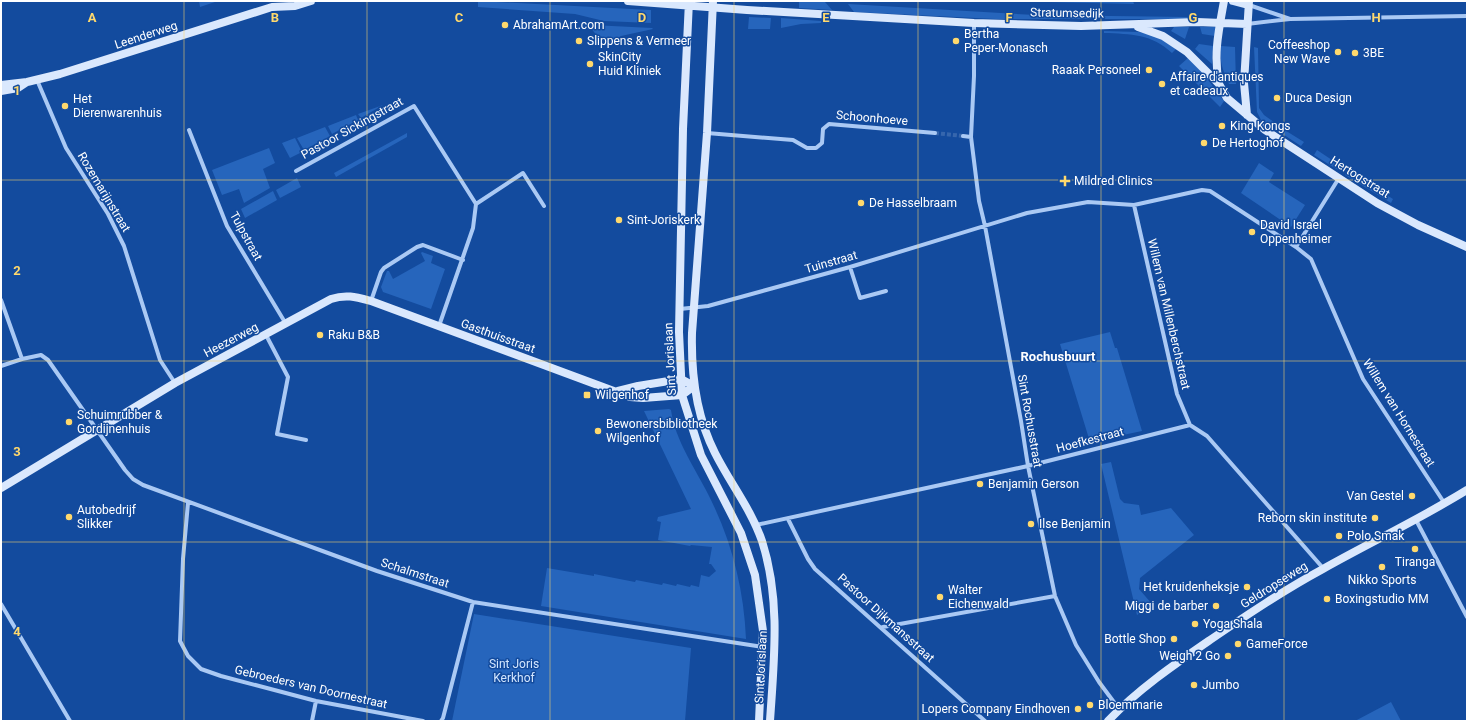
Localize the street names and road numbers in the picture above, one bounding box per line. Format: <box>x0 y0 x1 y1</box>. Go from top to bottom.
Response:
street label: Stratumsedijk <box>1030 5 1105 21</box>
street label: Leenderweg <box>113 18 179 52</box>
street label: Pastoor Sickingstraat <box>299 94 405 162</box>
street label: Schoonhoeve <box>835 108 909 128</box>
street label: Rozemarijnstraat <box>75 149 133 235</box>
street label: Hertogstraat <box>1328 153 1392 201</box>
street label: Tulpstraat <box>227 209 265 263</box>
street label: Willem van Millenberchstraat <box>1145 237 1193 391</box>
street label: Tuinstraat <box>803 248 859 276</box>
street label: Gasthuisstraat <box>459 316 537 356</box>
street label: Heezerweg <box>201 320 261 360</box>
street label: Sint Jorislaan <box>661 322 679 396</box>
street label: Willem van Hornestraat <box>1360 356 1438 470</box>
street label: Sint Rochusstraat <box>1015 373 1045 469</box>
street label: Hoefkestraat <box>1055 424 1125 456</box>
street label: Schalmstraat <box>379 555 451 591</box>
street label: Geldropseweg <box>1238 559 1310 611</box>
street label: Pastoor Dijkmansstraat <box>835 571 937 665</box>
street label: Sint Jorislaan <box>752 630 770 704</box>
street label: Gebroeders van Doornestraat <box>233 663 389 711</box>

